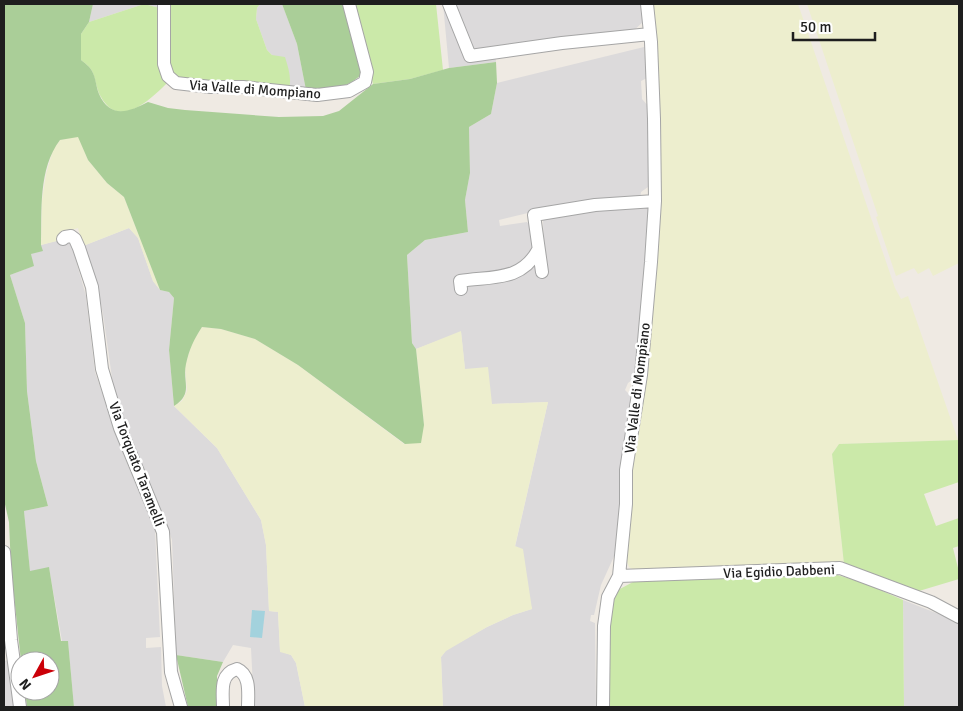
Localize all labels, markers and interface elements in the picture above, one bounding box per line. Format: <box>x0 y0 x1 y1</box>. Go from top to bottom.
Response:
scale bar <box>793 10 876 42</box>
text: 50 m <box>800 18 831 36</box>
street label: Via Valle di Mompiano <box>189 76 321 103</box>
street label: Via Valle di Mompiano <box>621 322 654 455</box>
street label: Via Torquato Taramelli <box>105 399 168 529</box>
street label: Via Egidio Dabbeni <box>723 561 835 582</box>
north arrow <box>10 651 60 701</box>
text: N <box>16 675 35 693</box>

